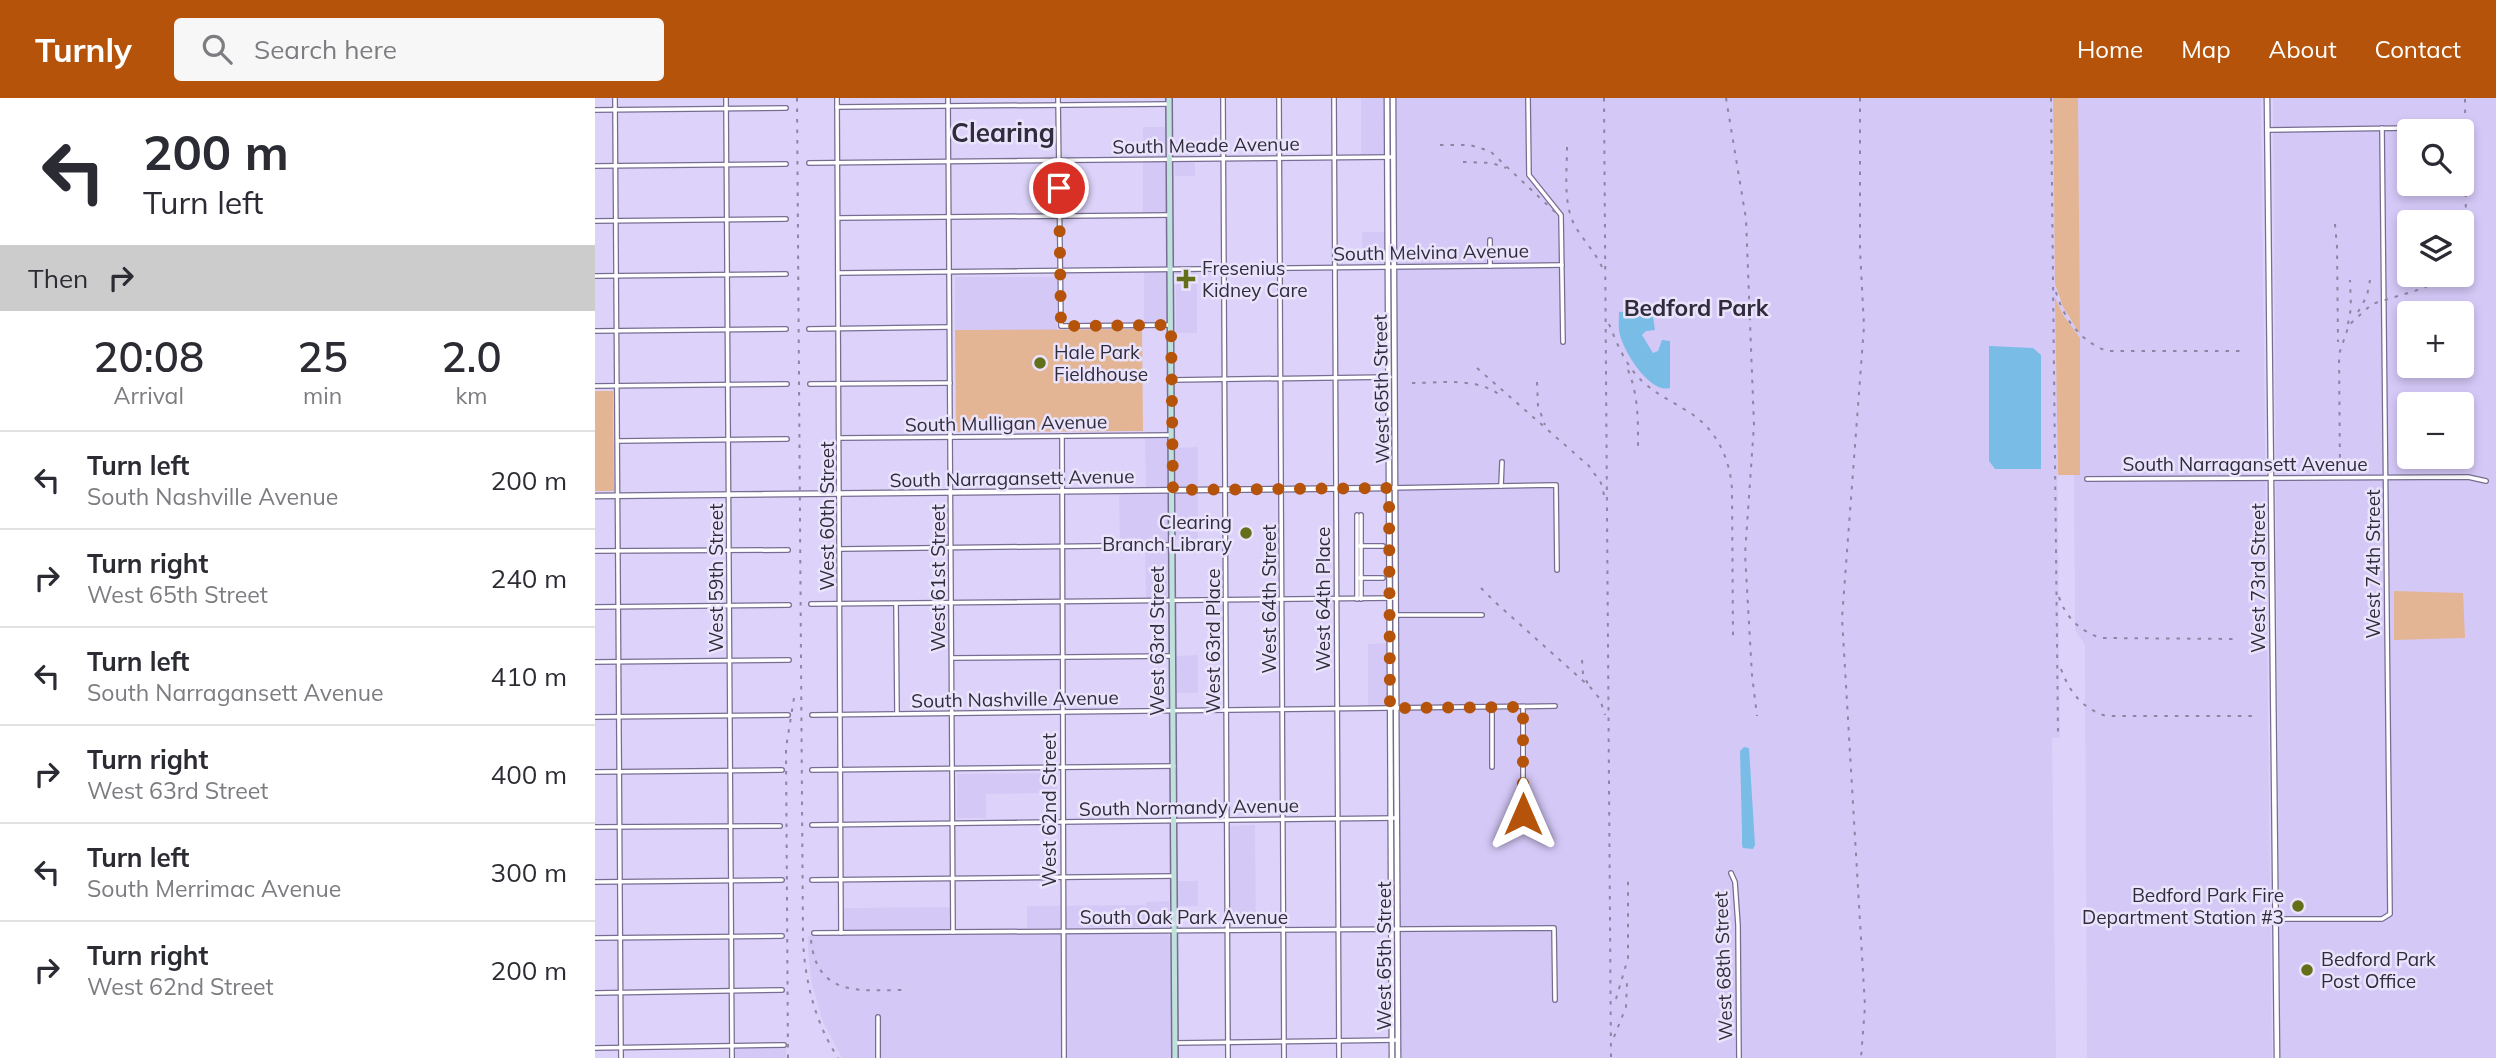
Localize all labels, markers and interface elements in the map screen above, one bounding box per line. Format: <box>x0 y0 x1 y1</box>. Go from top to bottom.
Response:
search box <box>174 18 664 81</box>
text: Turnly <box>35 29 132 70</box>
icon: search <box>198 30 236 68</box>
text: Search here <box>254 33 397 66</box>
text: Home <box>2077 34 2143 64</box>
text: Map <box>2181 34 2231 64</box>
text: About <box>2269 34 2337 64</box>
text: Contact <box>2375 34 2461 64</box>
district label: Clearing <box>951 116 1055 149</box>
map controls <box>2397 119 2474 469</box>
button: search <box>2397 119 2474 196</box>
text: 200 m <box>143 121 289 182</box>
icon: left <box>28 126 119 217</box>
street label: South Meade Avenue <box>1112 131 1300 159</box>
pin <box>1029 158 1089 218</box>
icon: arrive <box>1040 169 1078 207</box>
text: Turn left <box>143 182 263 222</box>
button: layers <box>2397 210 2474 287</box>
street label: South Melvina Avenue <box>1333 238 1529 266</box>
place label: Fresenius Kidney Care <box>1202 256 1308 302</box>
icon: right <box>102 259 140 297</box>
text: Then <box>28 262 88 295</box>
marker: Fresenius Kidney Care <box>1176 269 1196 289</box>
district label: Bedford Park <box>1624 293 1770 322</box>
button: + <box>2397 301 2474 378</box>
street label: West 65th Street <box>1368 314 1394 464</box>
text: 20:08 <box>93 330 204 383</box>
text: 25 <box>297 330 348 383</box>
text: 2.0 <box>441 330 502 383</box>
place label: Hale Park Fieldhouse <box>1054 340 1148 386</box>
marker: Hale Park Fieldhouse <box>1032 355 1048 371</box>
text: Arrival <box>114 381 184 410</box>
text: min <box>303 381 342 410</box>
text: km <box>455 381 487 410</box>
button: − <box>2397 392 2474 469</box>
street label: South Mulligan Avenue <box>905 409 1107 437</box>
street label: West 60th Street <box>815 441 839 591</box>
text: Turn left <box>87 449 189 482</box>
street label: South Narragansett Avenue <box>2122 452 2368 476</box>
icon: left <box>28 461 66 499</box>
text: 200 m <box>491 464 567 497</box>
street label: South Narragansett Avenue <box>889 464 1135 492</box>
text: South Nashville Avenue <box>87 482 338 511</box>
street label: West 74th Street <box>2361 489 2385 639</box>
street label: West 59th Street <box>704 503 728 653</box>
street label: West 73rd Street <box>2246 503 2270 653</box>
street label: West 61st Street <box>926 504 950 652</box>
place label: Clearing Branch Library <box>1102 510 1232 556</box>
street label: West 64th Street <box>1257 524 1281 674</box>
marker: Clearing Branch Library <box>1238 525 1254 541</box>
street label: West 64th Place <box>1311 527 1335 671</box>
text: Turn right <box>87 547 208 580</box>
icon: right <box>28 559 66 597</box>
text: 240 m <box>491 562 567 595</box>
street label: West 63rd Street <box>1145 566 1169 716</box>
street label: West 63rd Place <box>1201 568 1225 714</box>
text: West 65th Street <box>87 580 268 609</box>
text: Turn left <box>87 645 189 678</box>
icon: left <box>28 657 66 695</box>
text: 410 m <box>491 660 567 693</box>
text: South Narragansett Avenue <box>87 678 384 707</box>
street label: South Nashville Avenue <box>911 685 1119 713</box>
street label: West 62nd Street <box>1037 733 1061 887</box>
text: Turn right <box>87 743 208 776</box>
icon: right <box>28 755 66 793</box>
text: 400 m <box>491 758 567 791</box>
text: West 63rd Street <box>87 776 268 805</box>
position arrow <box>1486 777 1560 851</box>
street label: South Normandy Avenue <box>1079 793 1299 821</box>
text: Turn left <box>87 841 189 874</box>
icon: left <box>28 853 66 891</box>
text: 300 m <box>491 856 567 889</box>
text: South Merrimac Avenue <box>87 874 341 903</box>
street label: West 65th Street <box>1372 881 1396 1031</box>
place label: Bedford Park Fire Department Station #3 <box>2082 883 2284 929</box>
street label: West 68th Street <box>1708 891 1738 1041</box>
marker: Bedford Park Fire Department Station #3 <box>2290 898 2306 914</box>
street label: South Oak Park Avenue <box>1080 905 1288 929</box>
text: Turn right <box>87 939 208 972</box>
place label: Bedford Park Post Office <box>2321 947 2436 993</box>
icon: right <box>28 951 66 989</box>
text: 200 m <box>491 954 567 987</box>
marker: Bedford Park Post Office <box>2299 962 2315 978</box>
text: West 62nd Street <box>87 972 274 1001</box>

